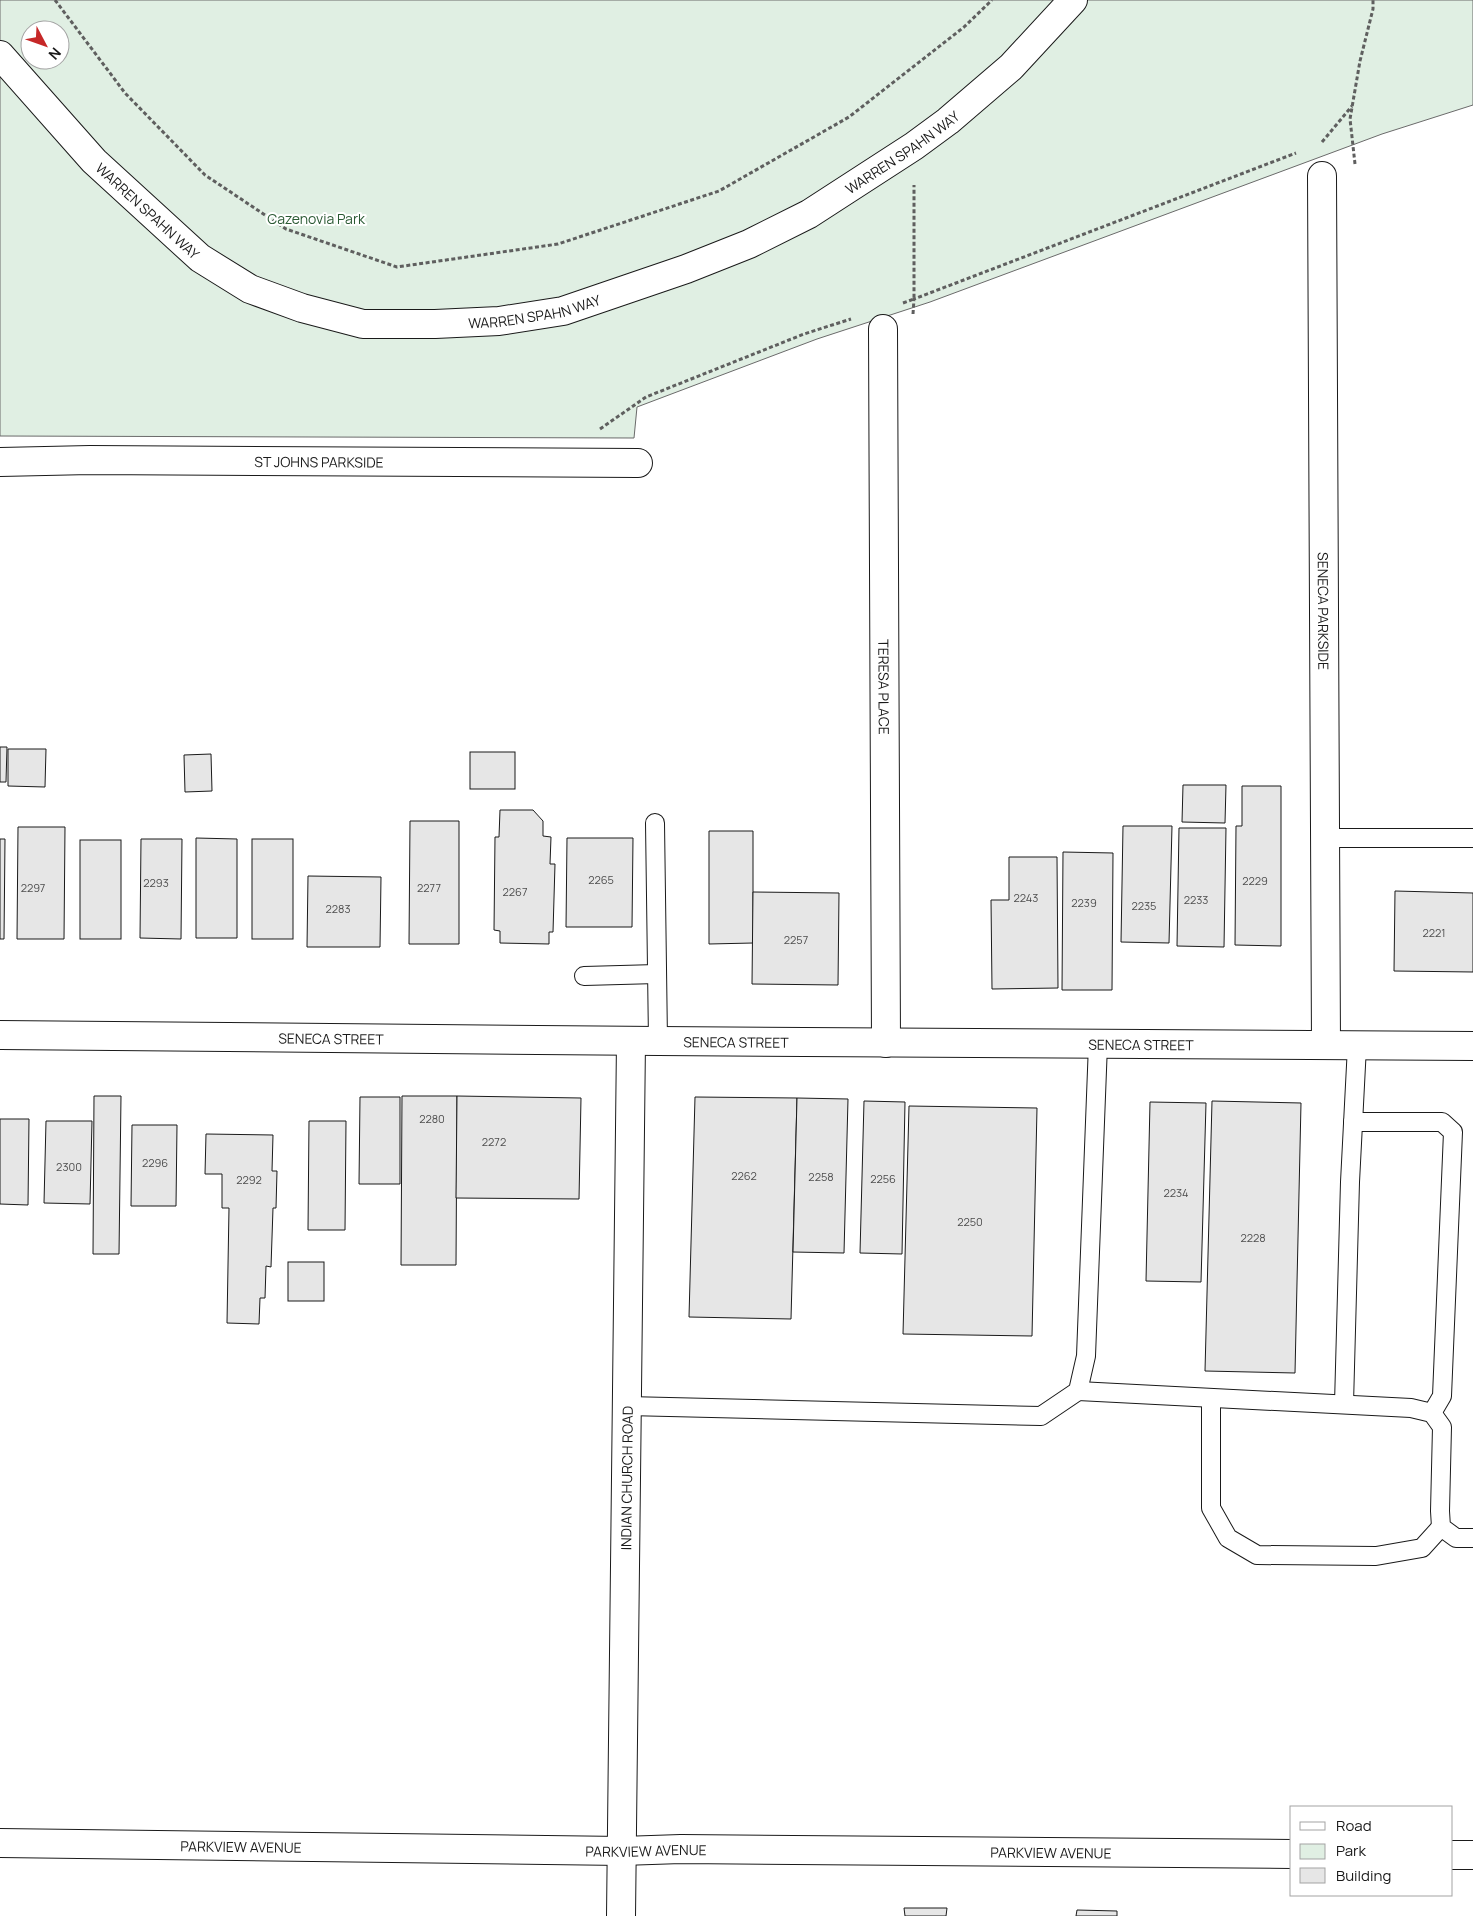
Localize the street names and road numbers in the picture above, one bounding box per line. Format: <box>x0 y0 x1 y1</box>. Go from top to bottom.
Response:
street label: WARREN SPAHN WAY <box>841 106 963 198</box>
street label: WARREN SPAHN WAY <box>92 158 204 263</box>
street label: WARREN SPAHN WAY <box>468 289 603 332</box>
street label: ST JOHNS PARKSIDE <box>254 451 384 471</box>
street label: SENECA PARKSIDE <box>1314 552 1334 670</box>
street label: TERESA PLACE <box>875 639 894 735</box>
street label: SENECA STREET <box>278 1028 384 1048</box>
street label: SENECA STREET <box>683 1032 789 1051</box>
street label: SENECA STREET <box>1088 1034 1194 1054</box>
street label: INDIAN CHURCH ROAD <box>616 1406 636 1550</box>
street label: PARKVIEW AVENUE <box>180 1836 302 1856</box>
street label: PARKVIEW AVENUE <box>585 1839 707 1861</box>
street label: PARKVIEW AVENUE <box>990 1842 1112 1862</box>

